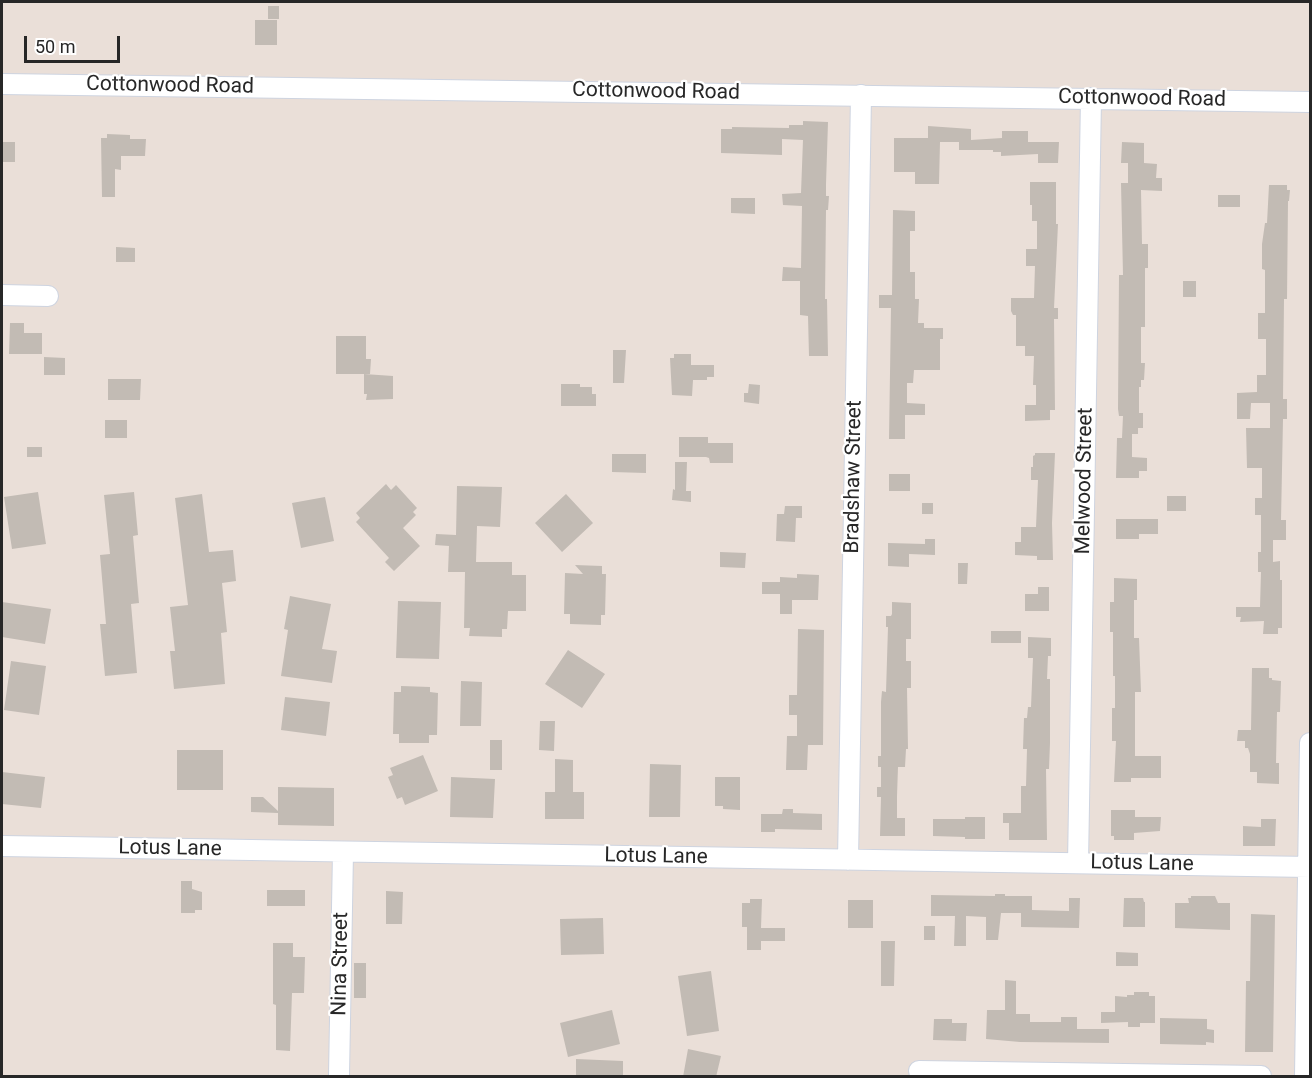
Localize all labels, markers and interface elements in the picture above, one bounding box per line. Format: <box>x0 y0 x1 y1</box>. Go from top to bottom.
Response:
scale bar <box>27 24 123 62</box>
text: 50 m <box>35 36 75 57</box>
street label: Cottonwood Road <box>86 72 254 100</box>
street label: Cottonwood Road <box>572 78 740 106</box>
street label: Cottonwood Road <box>1058 85 1226 113</box>
street label: Bradshaw Street <box>840 400 868 554</box>
street label: Melwood Street <box>1071 407 1099 555</box>
street label: Lotus Lane <box>118 836 222 862</box>
street label: Lotus Lane <box>604 844 708 870</box>
street label: Lotus Lane <box>1090 851 1194 877</box>
street label: Nina Street <box>327 912 355 1016</box>

